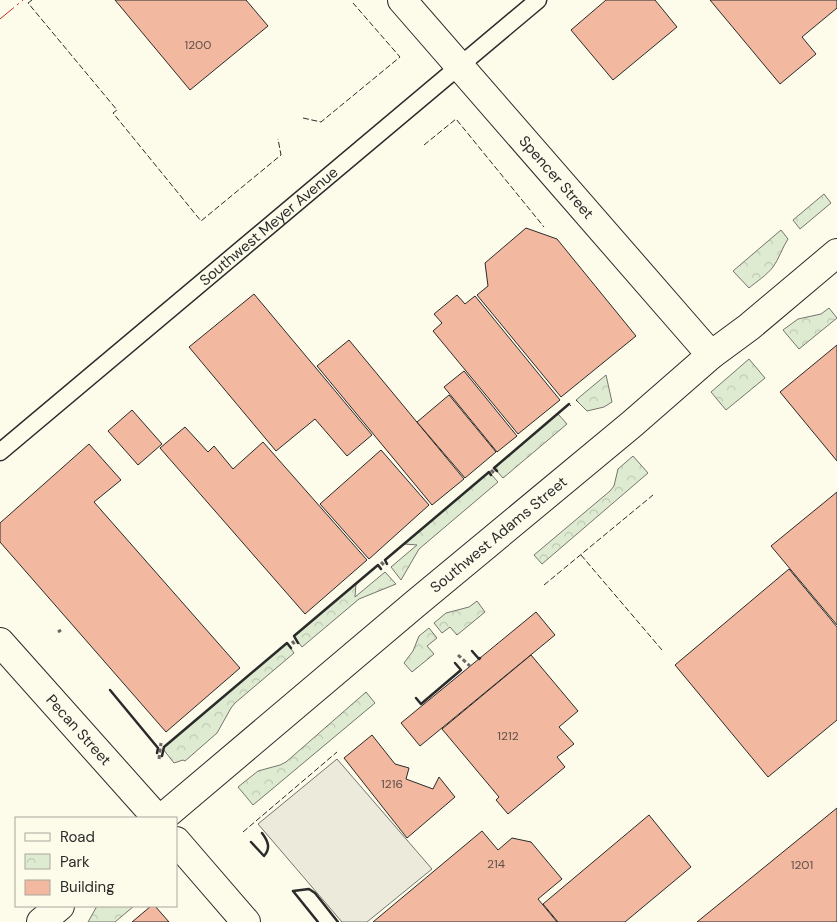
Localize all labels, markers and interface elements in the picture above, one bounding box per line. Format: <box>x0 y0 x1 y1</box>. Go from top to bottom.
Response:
house number: 1200 <box>185 37 211 53</box>
street label: Spencer Street <box>514 131 598 223</box>
street label: Southwest Meyer Avenue <box>195 162 342 290</box>
street label: Southwest Adams Street <box>426 472 571 597</box>
street label: Pecan Street <box>42 690 116 770</box>
house number: 1212 <box>497 728 519 744</box>
house number: 1216 <box>381 776 403 792</box>
legend <box>15 817 178 907</box>
text: Road <box>60 827 95 847</box>
text: Park <box>60 852 90 872</box>
house number: 214 <box>487 856 505 872</box>
house number: 1201 <box>791 857 813 873</box>
text: Building <box>60 877 115 897</box>

